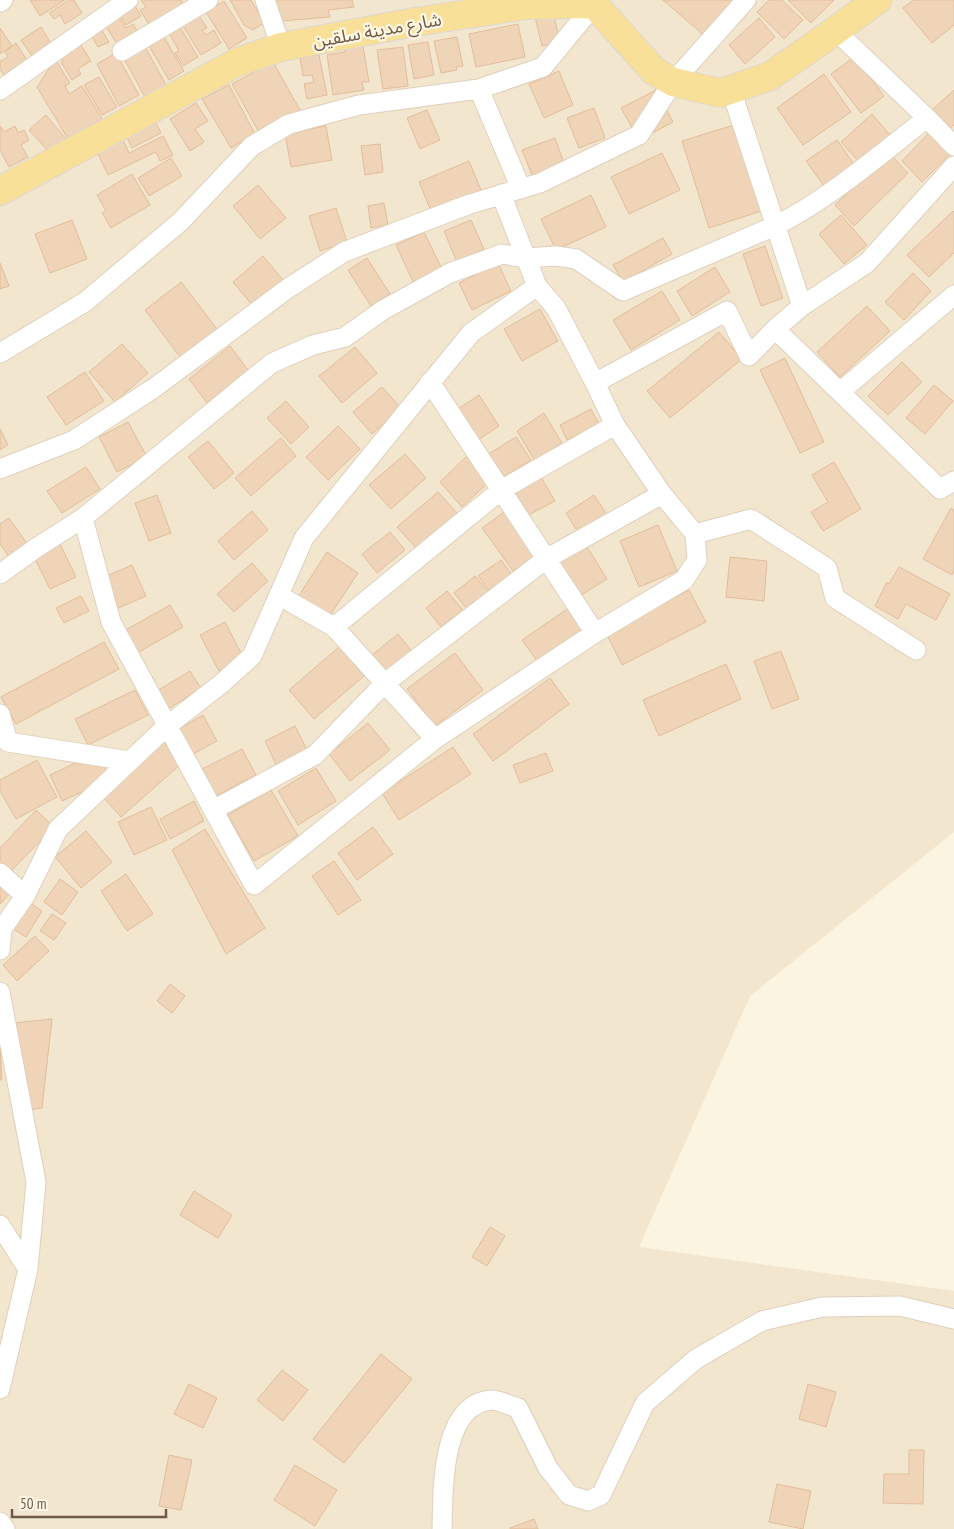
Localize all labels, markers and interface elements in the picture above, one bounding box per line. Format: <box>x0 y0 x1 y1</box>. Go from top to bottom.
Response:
street label: شارع مدينة سلقين <box>311 7 444 56</box>
scale bar <box>12 1486 166 1518</box>
text: 50 m <box>20 1494 46 1513</box>

